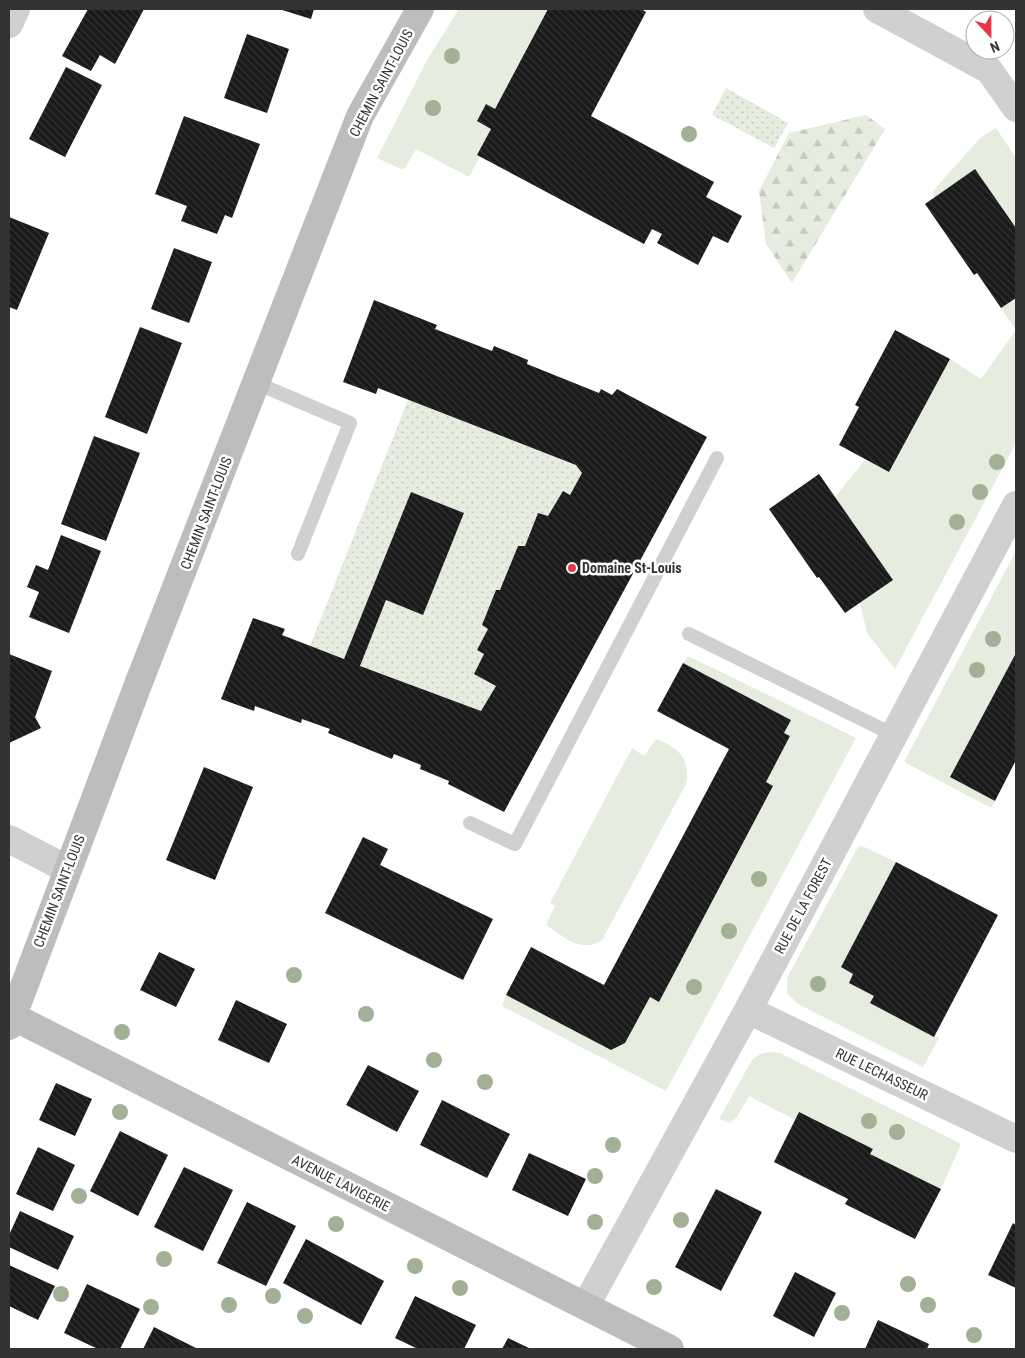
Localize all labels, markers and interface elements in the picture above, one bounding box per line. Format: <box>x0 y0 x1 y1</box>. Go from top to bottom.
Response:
north arrow <box>965 10 1015 60</box>
street label: CHEMIN SAINT-LOUIS <box>346 27 416 139</box>
text: N <box>988 38 1002 56</box>
street label: CHEMIN SAINT-LOUIS <box>177 454 235 572</box>
place label: Domaine St-Louis <box>582 560 682 576</box>
marker: Domaine St-Louis <box>566 562 578 574</box>
street label: CHEMIN SAINT-LOUIS <box>30 832 88 950</box>
street label: RUE DE LA FOREST <box>771 856 835 956</box>
street label: RUE LECHASSEUR <box>833 1045 931 1104</box>
street label: AVENUE LAVIGERIE <box>289 1151 393 1215</box>

